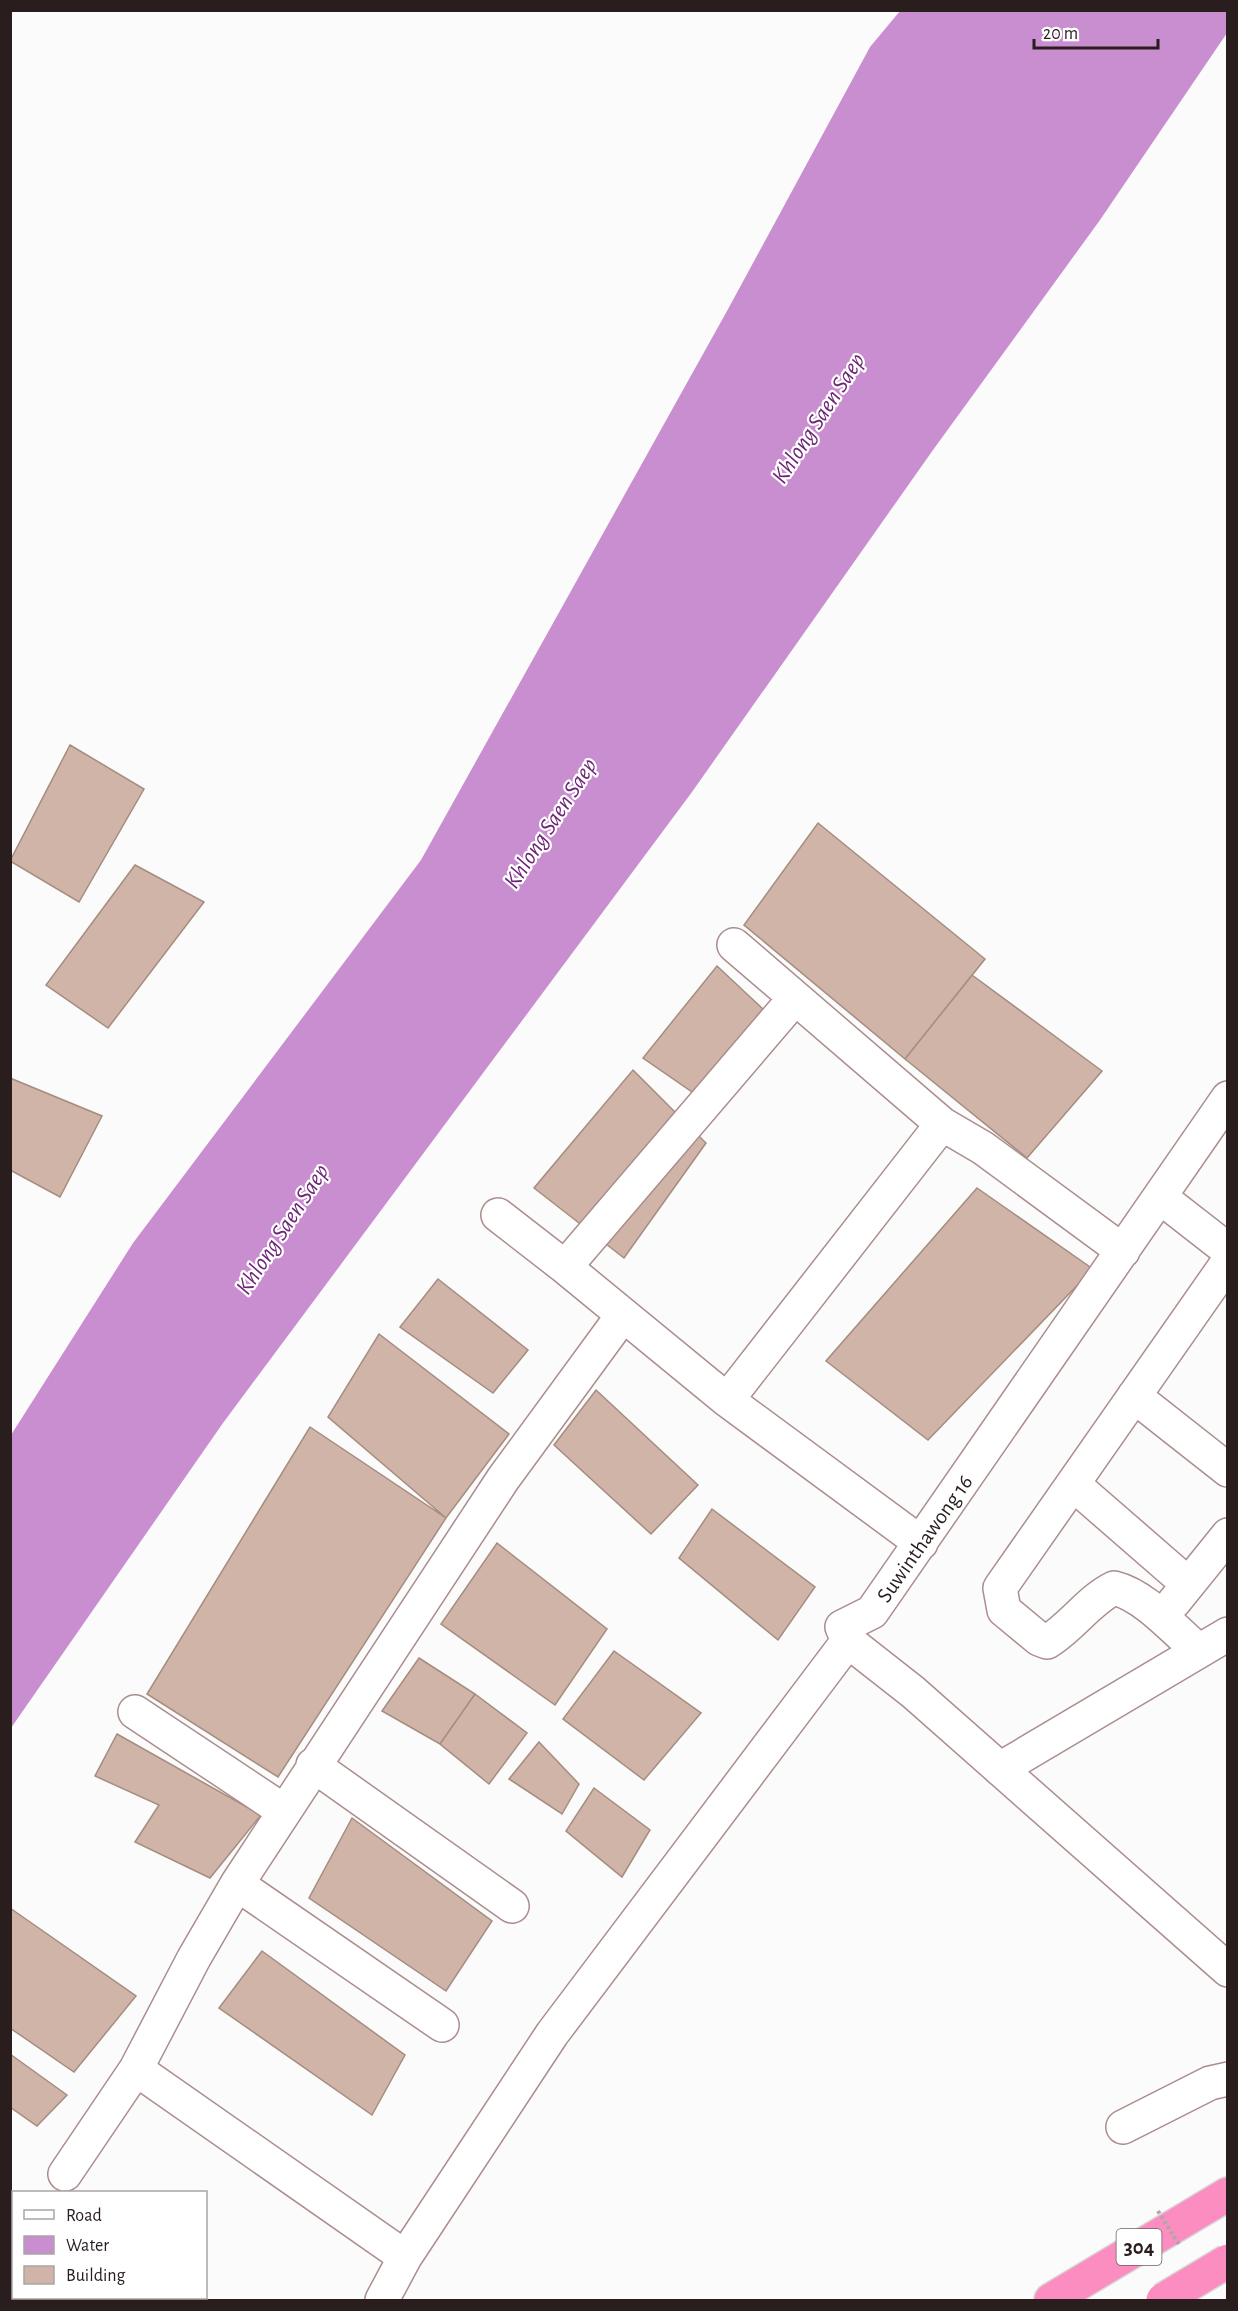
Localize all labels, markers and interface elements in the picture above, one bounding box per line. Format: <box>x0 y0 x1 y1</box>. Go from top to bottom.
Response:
scale bar <box>1034 12 1158 50</box>
text: 20 m <box>1043 25 1078 43</box>
water label: Khlong Saen Saep <box>768 349 870 488</box>
water label: Khlong Saen Saep <box>500 754 602 893</box>
water label: Khlong Saen Saep <box>232 1160 334 1299</box>
street label: Suwinthawong 16 <box>873 1471 977 1606</box>
legend <box>12 2191 207 2299</box>
text: Road <box>66 2207 102 2225</box>
road number: 304 <box>1116 2229 1162 2265</box>
text: Water <box>66 2237 109 2255</box>
text: Building <box>66 2267 126 2285</box>

